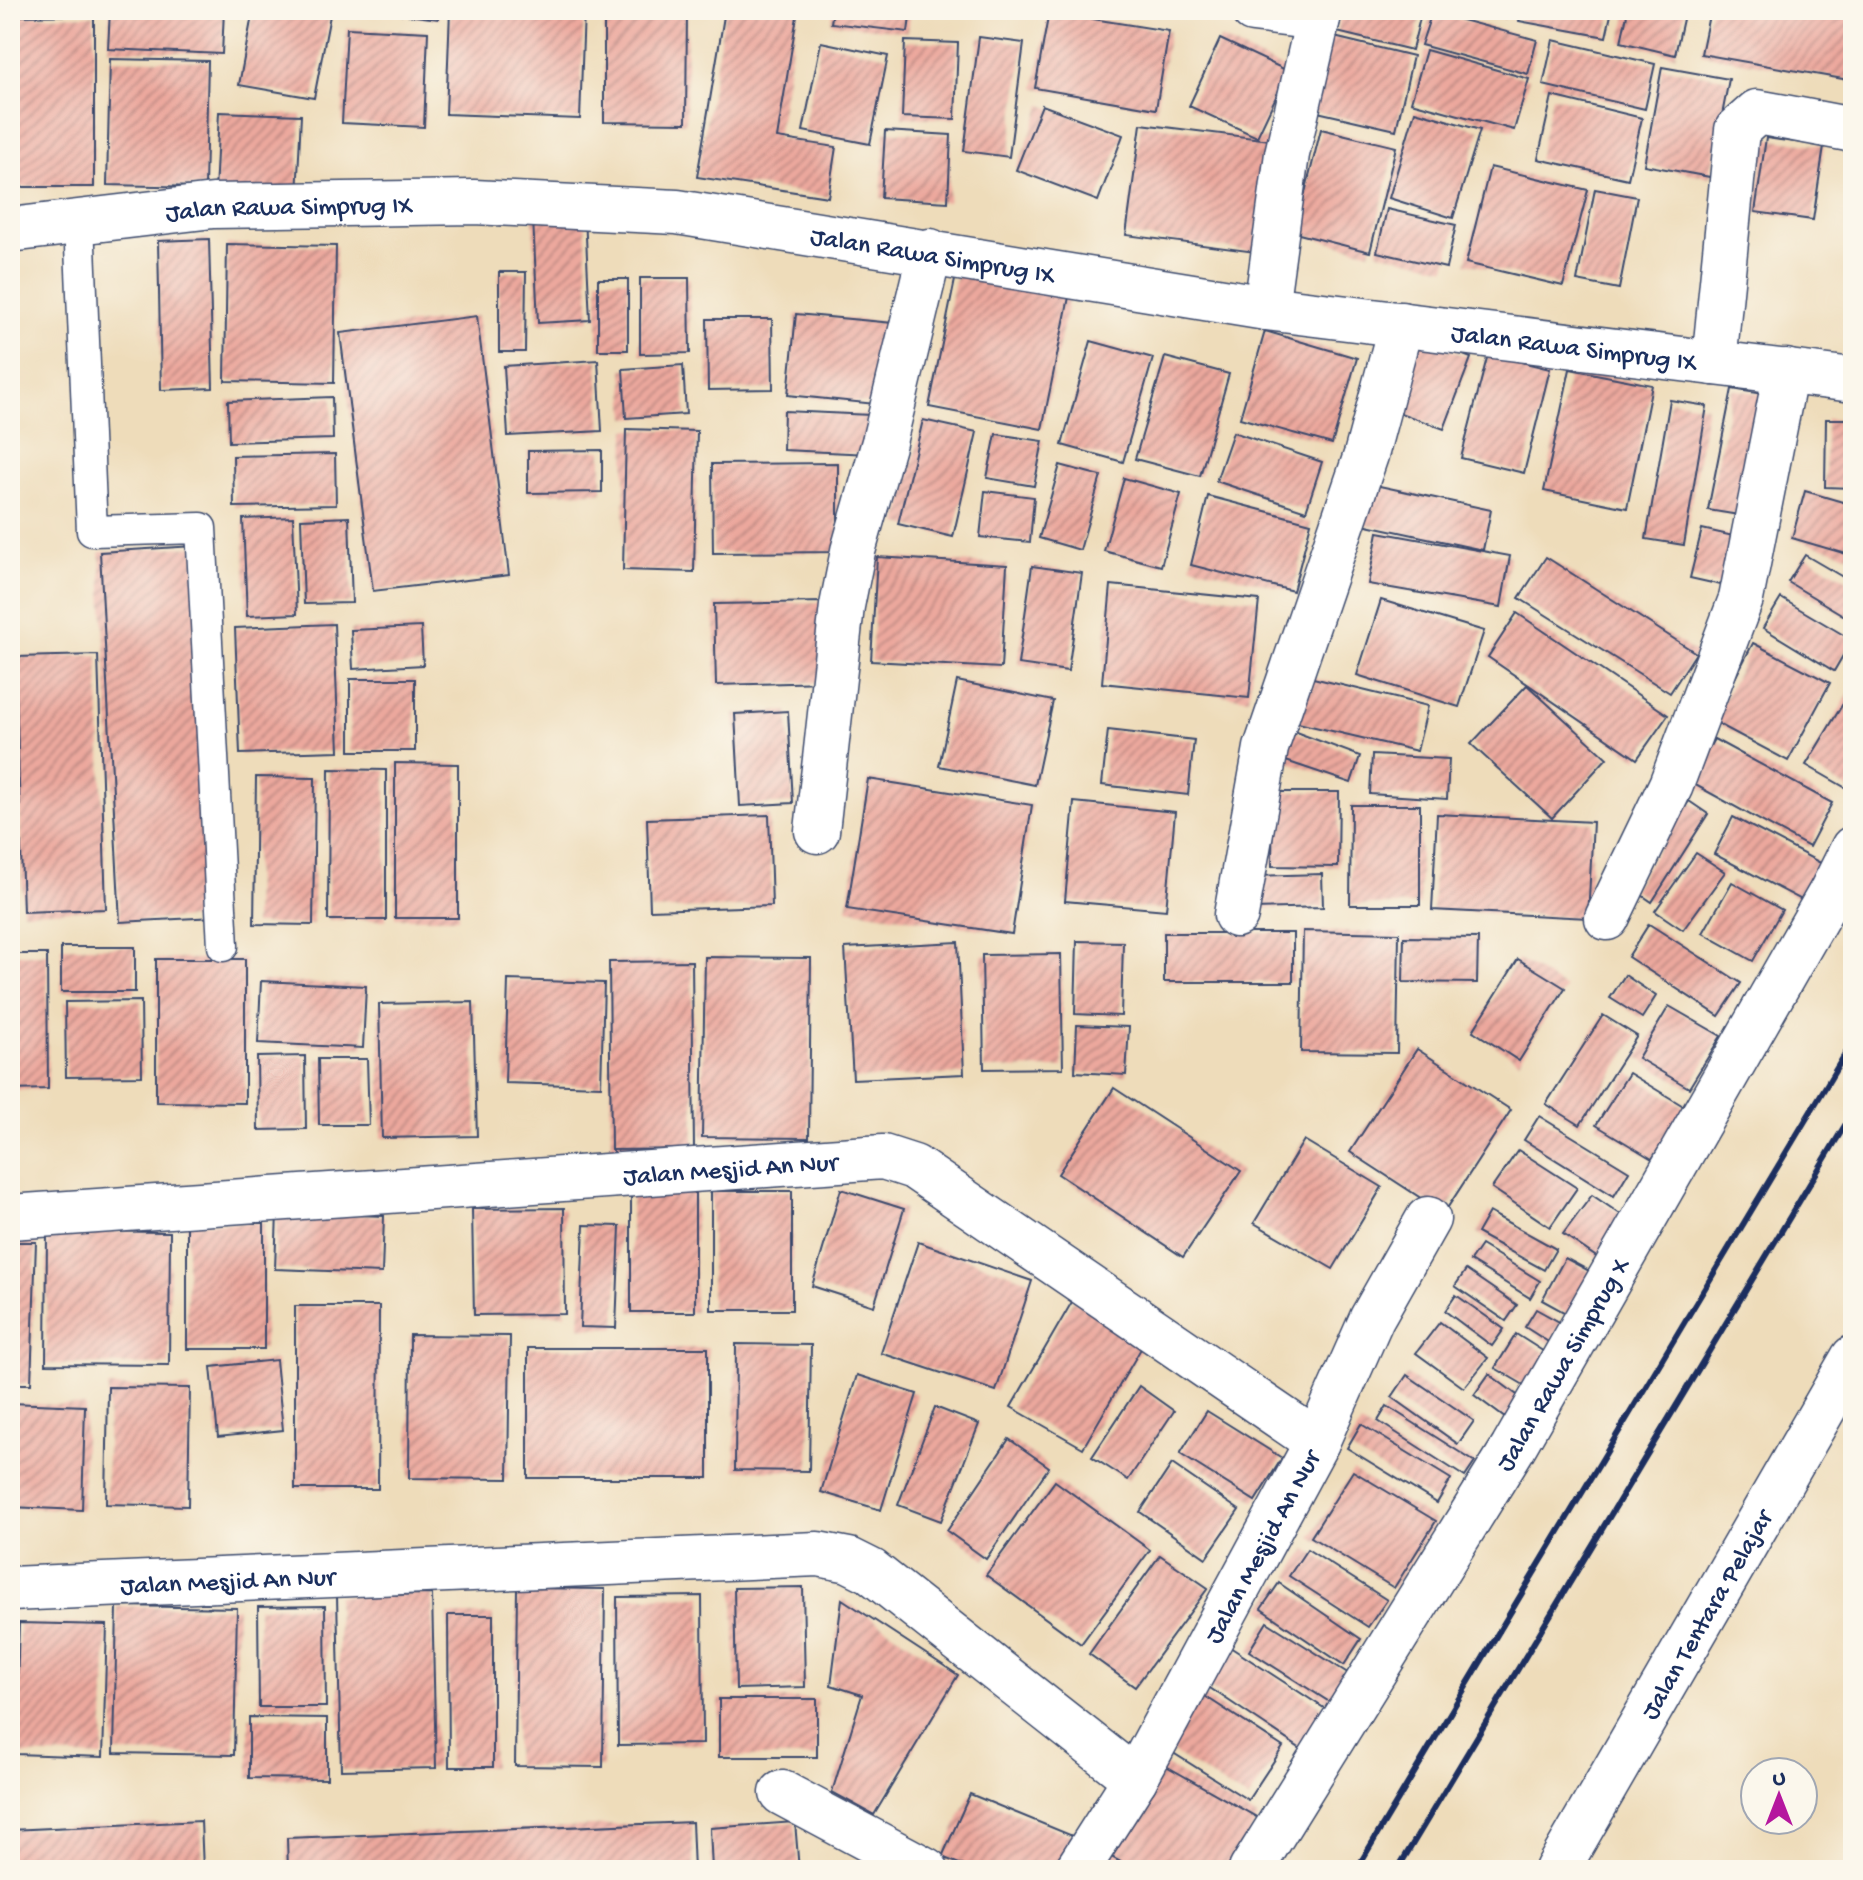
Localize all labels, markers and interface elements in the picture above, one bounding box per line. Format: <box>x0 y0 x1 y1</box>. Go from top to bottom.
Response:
street label: Jalan Rawa Simprug IX <box>164 192 414 231</box>
street label: Jalan Rawa Simprug IX <box>808 223 1058 294</box>
street label: Jalan Rawa Simprug IX <box>1449 320 1699 381</box>
street label: Jalan Mesjid An Nur <box>622 1149 842 1195</box>
street label: Jalan Rawa Simprug X <box>1491 1252 1639 1478</box>
street label: Jalan Mesjid An Nur <box>1200 1444 1331 1650</box>
street label: Jalan Tentara Pelajar <box>1636 1503 1783 1726</box>
street label: Jalan Mesjid An Nur <box>120 1564 339 1604</box>
north arrow <box>1739 1756 1819 1836</box>
text: U <box>1773 1767 1786 1793</box>

